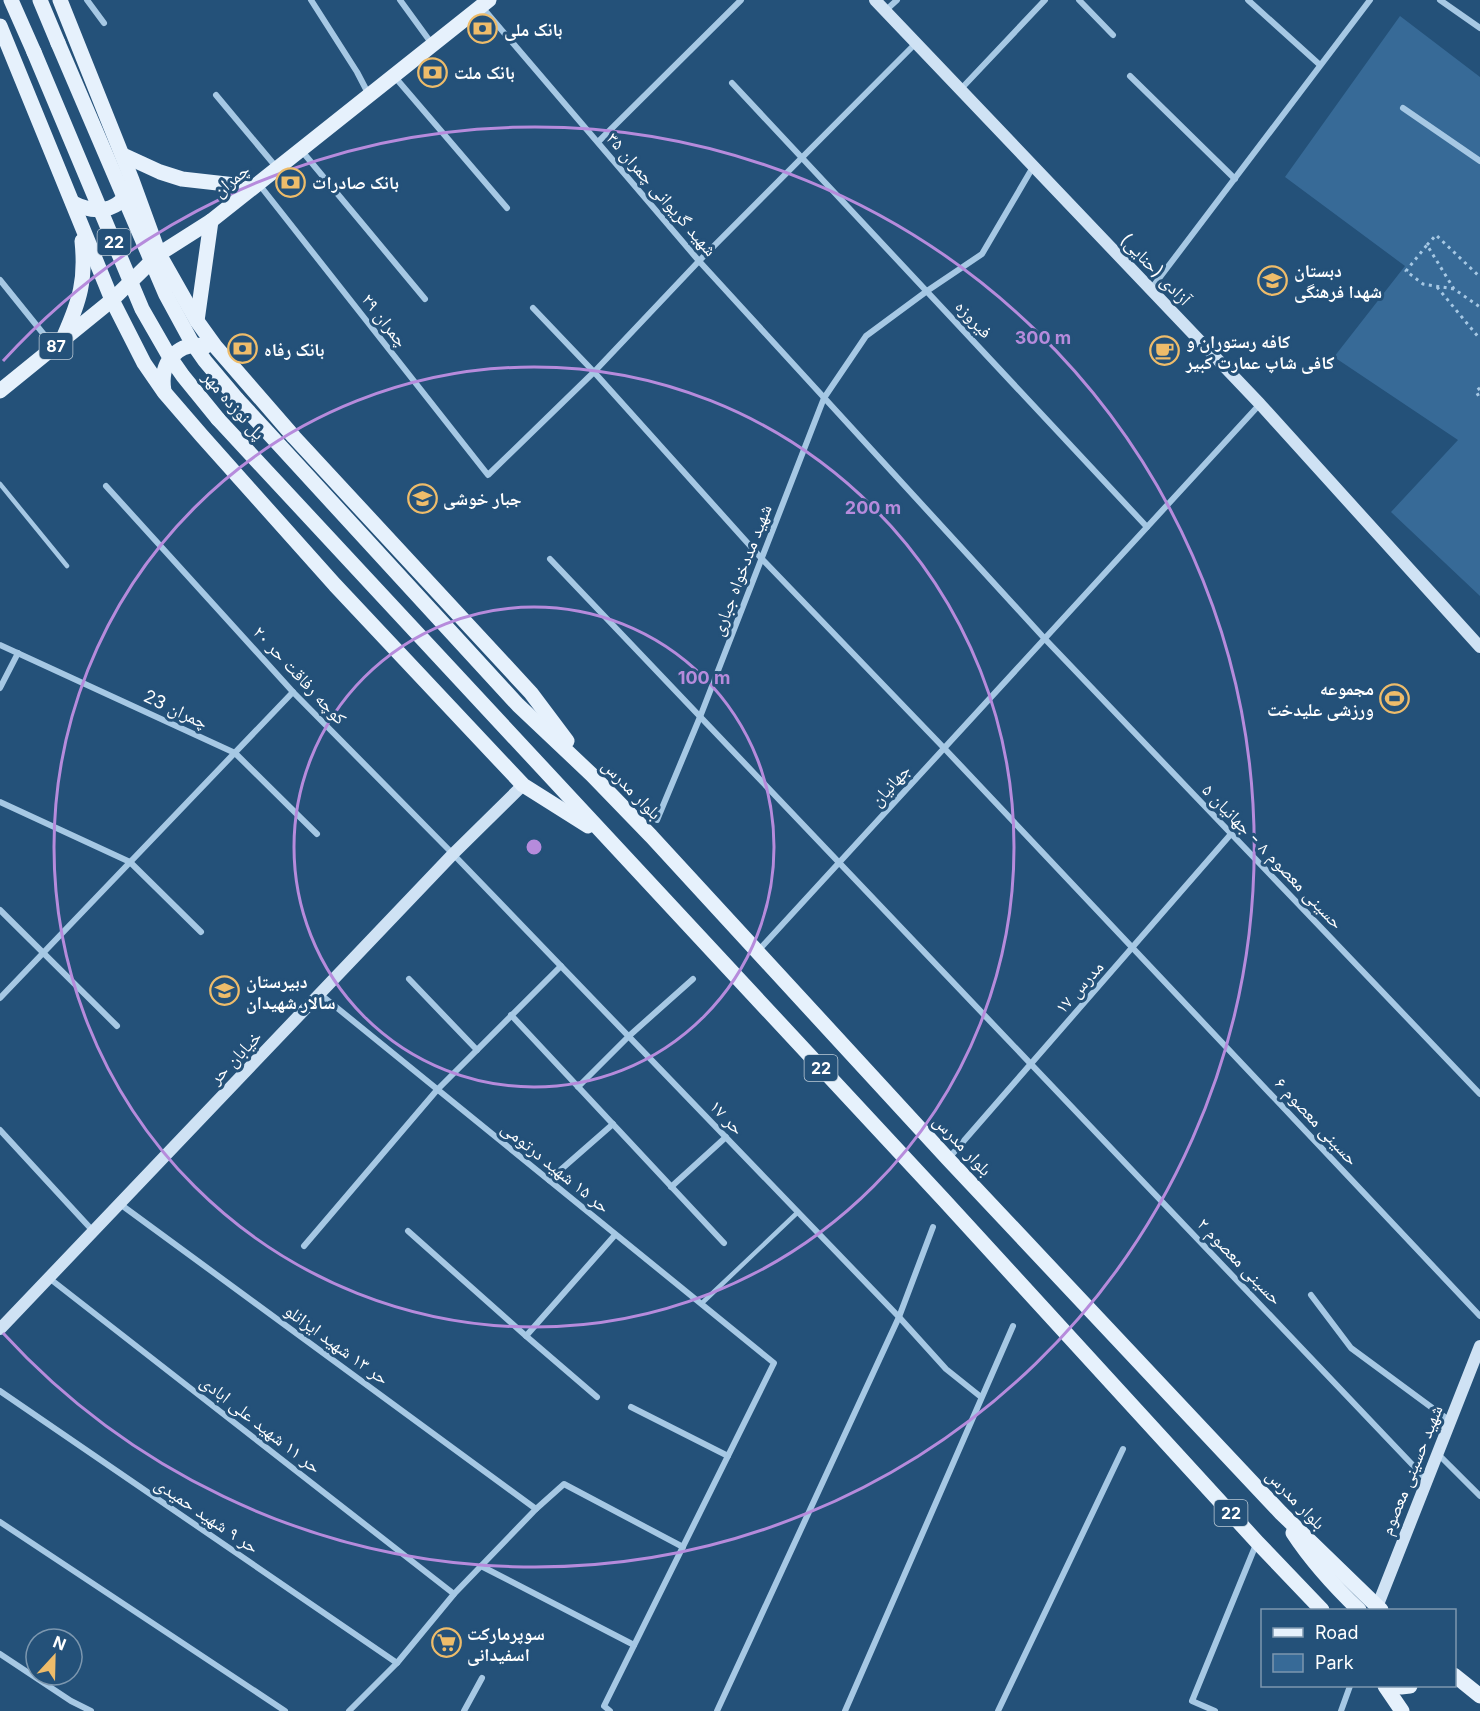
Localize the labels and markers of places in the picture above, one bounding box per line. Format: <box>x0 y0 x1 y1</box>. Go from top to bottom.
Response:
bank icon: بانک ملی <box>467 13 499 45</box>
place label: بانک ملی <box>504 19 563 41</box>
bank icon: بانک ملت <box>417 56 449 88</box>
place label: بانک ملت <box>454 62 515 83</box>
bank icon: بانک صادرات <box>275 166 307 198</box>
place label: بانک صادرات <box>312 172 399 193</box>
place label: دبستان شهدا فرهنگی <box>1294 260 1382 303</box>
school or university icon: دبستان شهدا فرهنگی <box>1257 264 1289 296</box>
place label: کافه رستوران و کافی شاپ عمارت کبیر <box>1185 331 1334 374</box>
bank icon: بانک رفاه <box>227 333 259 365</box>
cafe icon: کافه رستوران و کافی شاپ عمارت کبیر <box>1149 335 1181 367</box>
place label: بانک رفاه <box>264 339 325 360</box>
school or university icon: جبار خوشی <box>406 482 438 514</box>
place label: جبار خوشی <box>443 488 522 510</box>
place label: مجموعه ورزشی علیدخت <box>1267 678 1374 721</box>
sports icon: مجموعه ورزشی علیدخت <box>1379 682 1411 714</box>
centre of rings <box>524 837 544 857</box>
place label: دبیرستان سالار شهیدان <box>246 971 336 1014</box>
school or university icon: دبیرستان سالار شهیدان <box>209 975 241 1007</box>
place label: سوپرمارکت اسفیدانی <box>467 1623 545 1666</box>
supermarket icon: سوپرمارکت اسفیدانی <box>430 1627 462 1659</box>

